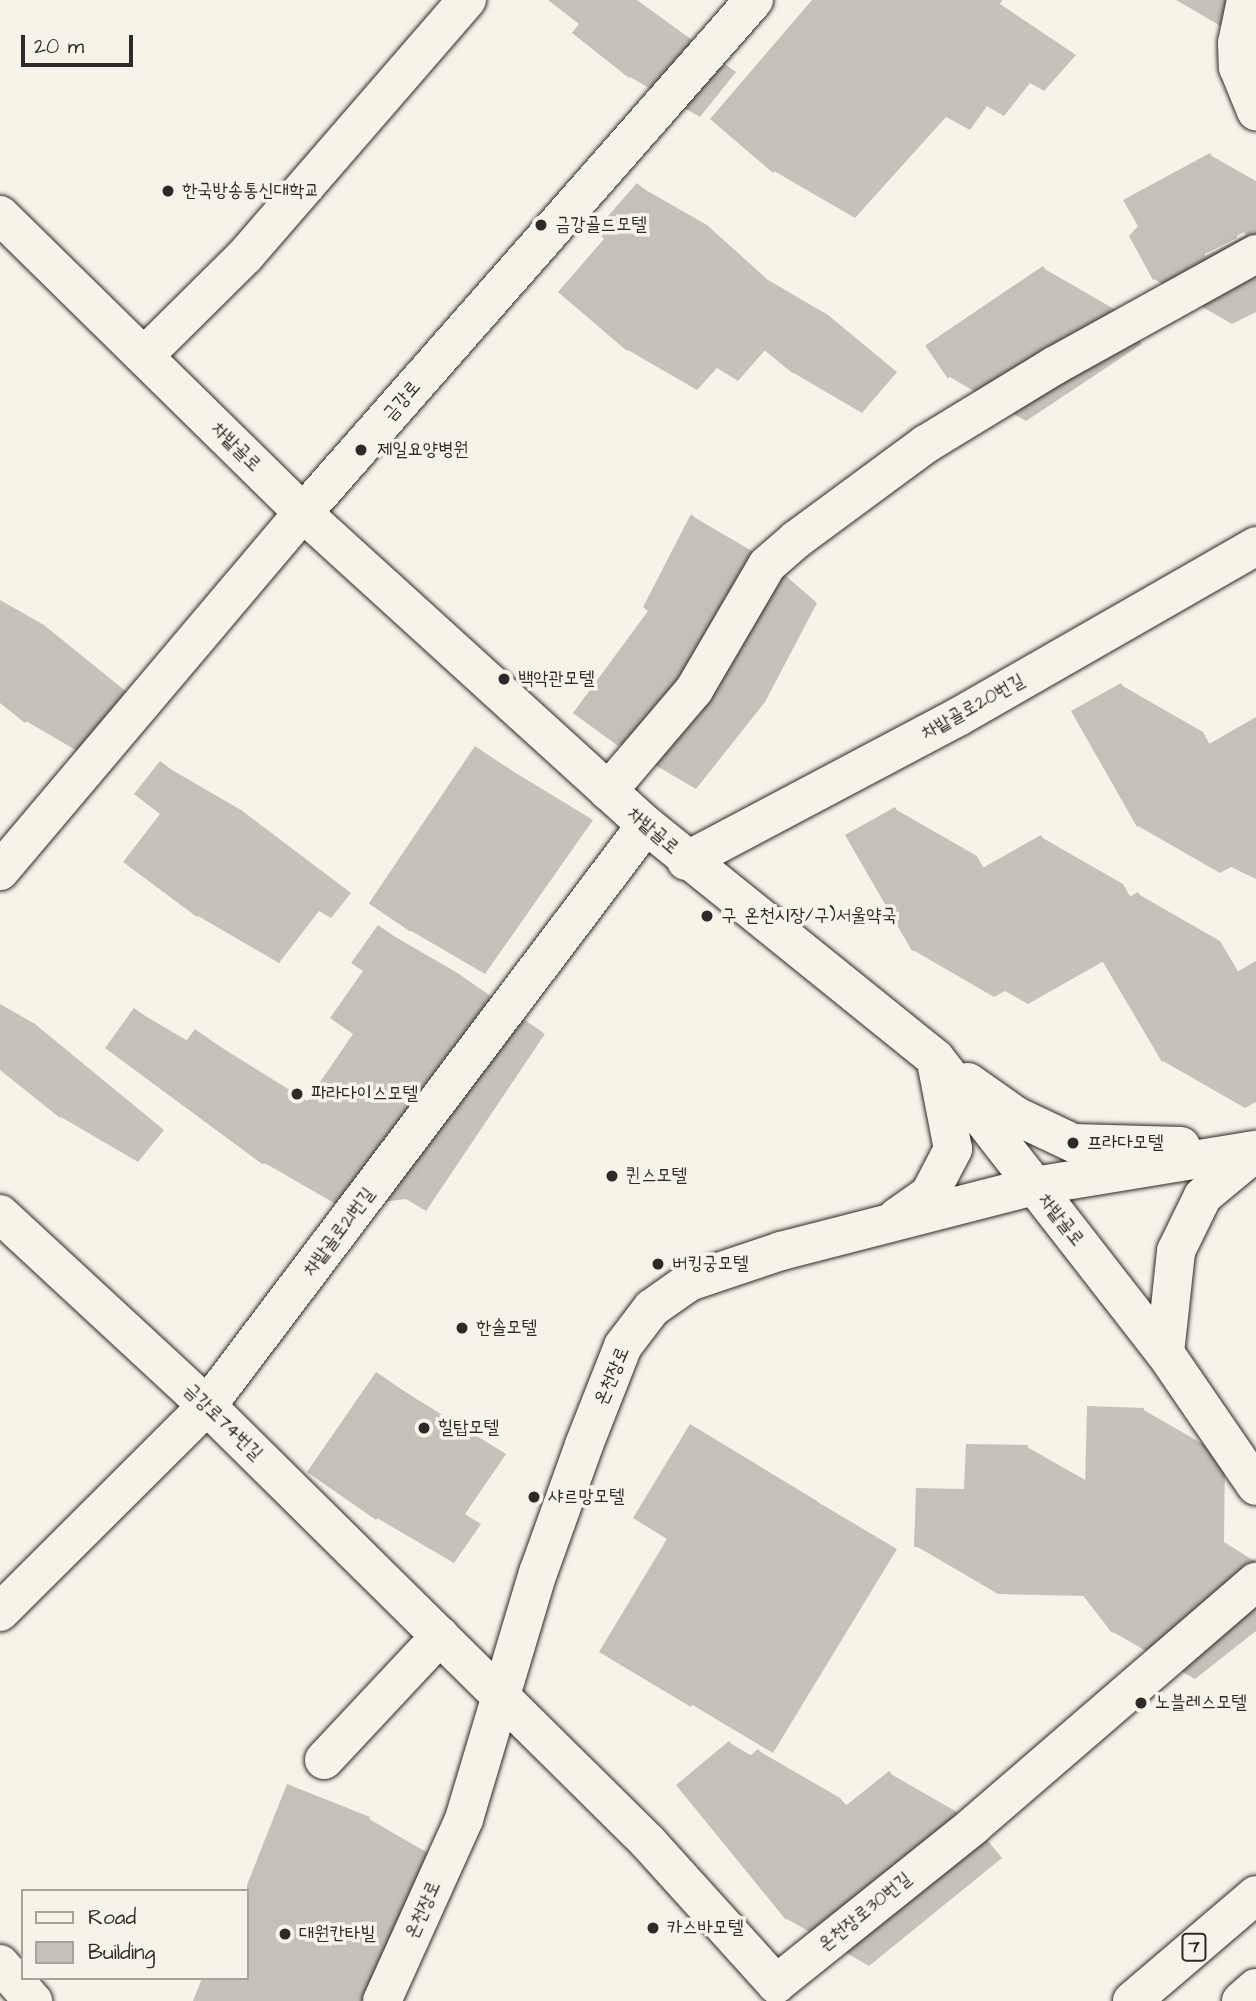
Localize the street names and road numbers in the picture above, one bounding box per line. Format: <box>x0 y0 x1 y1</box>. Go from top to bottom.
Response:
street label: 금강로 <box>378 376 426 426</box>
street label: 차밭골로 <box>206 417 266 477</box>
street label: 차밭골로20번길 <box>917 669 1029 745</box>
street label: 차밭골로 <box>622 802 684 860</box>
street label: 차밭골로21번길 <box>298 1183 380 1281</box>
street label: 차밭골로 <box>1033 1189 1089 1251</box>
street label: 온천장로 <box>590 1343 634 1409</box>
street label: 금강로74번길 <box>179 1379 267 1465</box>
street label: 온천장로30번길 <box>814 1867 916 1957</box>
street label: 온천장로 <box>400 1877 446 1943</box>
road number: 7 <box>1180 1933 1208 1962</box>

